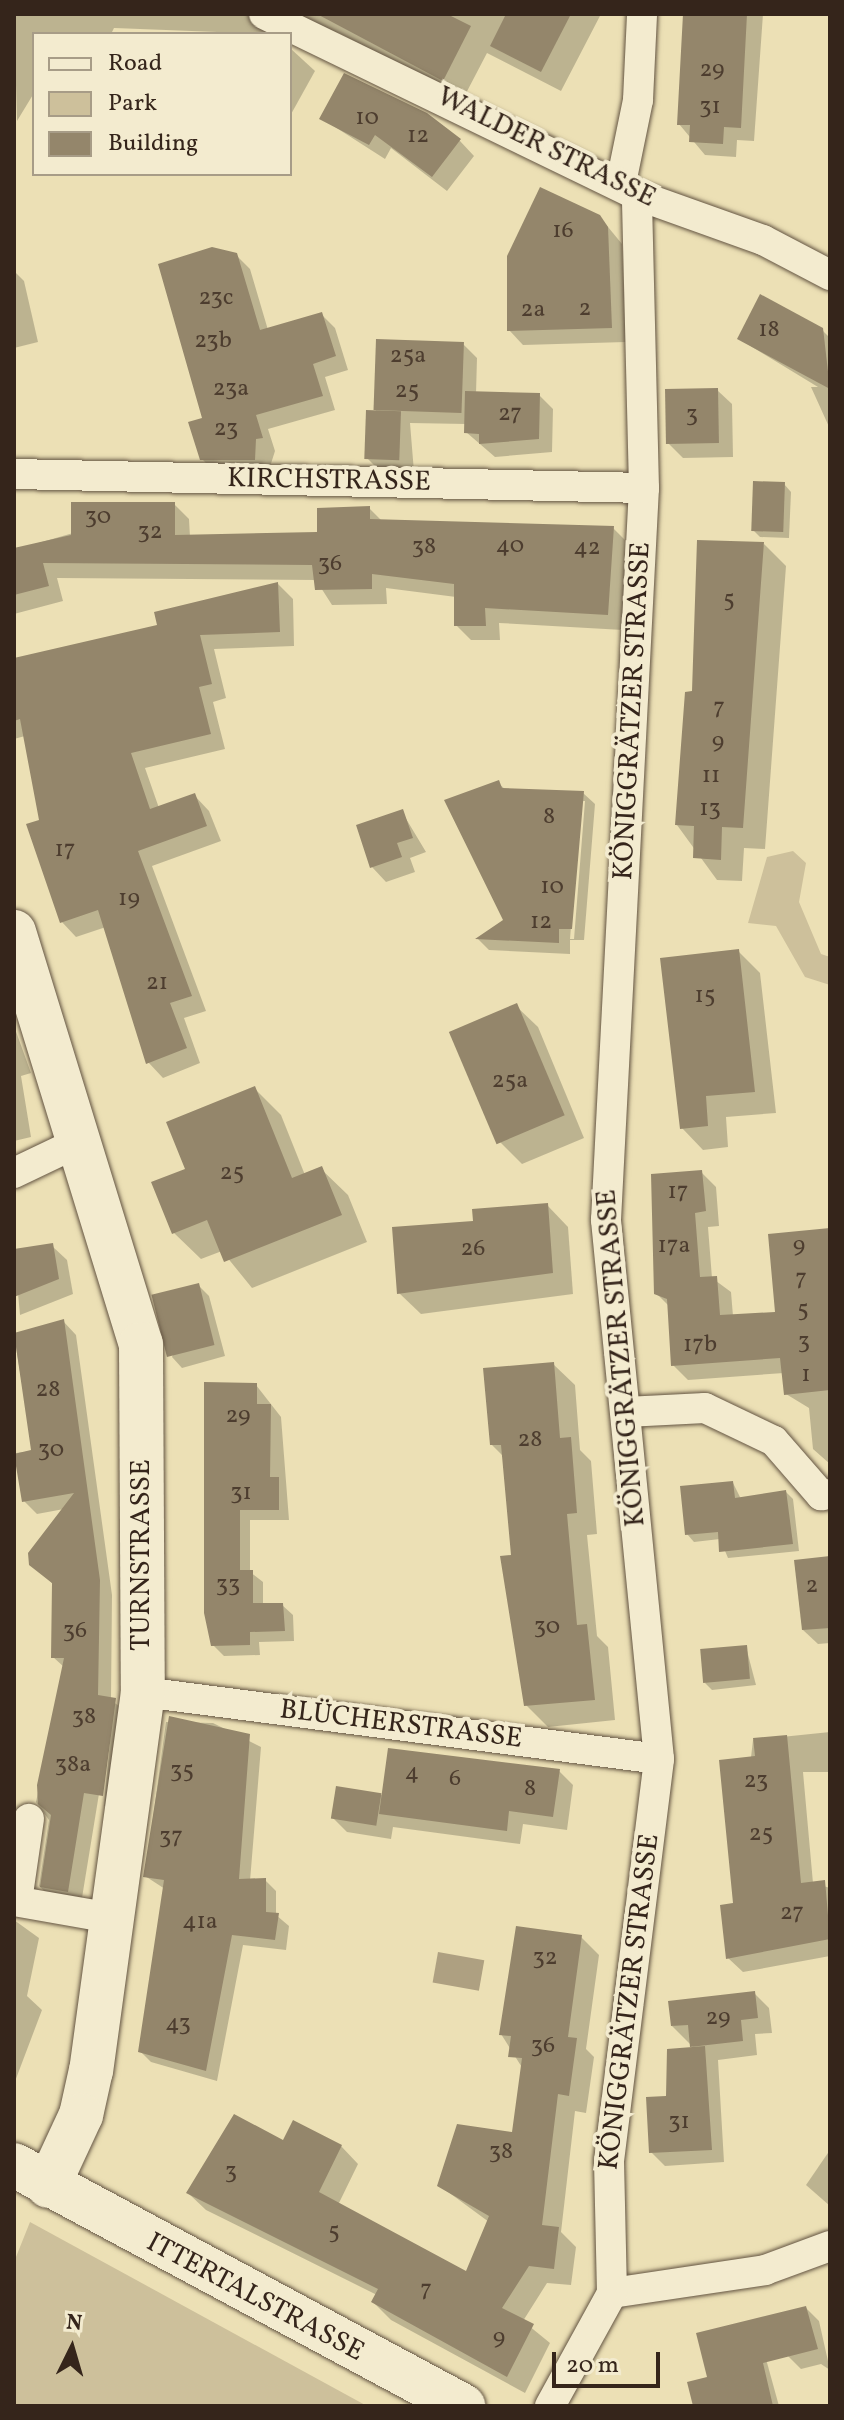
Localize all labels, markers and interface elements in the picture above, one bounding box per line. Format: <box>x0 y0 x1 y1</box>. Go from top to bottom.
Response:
legend <box>32 32 292 176</box>
text: Road <box>108 47 162 81</box>
house number: 29 <box>699 57 725 85</box>
street label: WALDER STRASSE <box>431 80 661 216</box>
text: Park <box>108 87 157 121</box>
house number: 31 <box>699 94 721 122</box>
house number: 10 <box>355 105 379 133</box>
house number: 12 <box>407 123 429 151</box>
text: Building <box>108 127 198 161</box>
house number: 16 <box>552 218 574 246</box>
house number: 23c <box>198 285 234 313</box>
house number: 2 <box>579 296 591 324</box>
house number: 2a <box>521 297 545 325</box>
house number: 18 <box>758 317 780 345</box>
house number: 23b <box>194 328 232 356</box>
house number: 25a <box>390 343 426 371</box>
house number: 23a <box>213 376 249 404</box>
house number: 25 <box>395 378 419 406</box>
house number: 27 <box>498 401 522 429</box>
house number: 3 <box>686 402 698 430</box>
house number: 23 <box>214 416 238 444</box>
street label: KIRCHSTRASSE <box>227 462 431 500</box>
house number: 30 <box>85 504 111 532</box>
house number: 32 <box>137 519 163 547</box>
house number: 40 <box>496 533 524 561</box>
house number: 38 <box>412 534 436 562</box>
house number: 42 <box>573 535 601 563</box>
street label: KÖNIGGRÄTZER STRASSE <box>607 541 659 881</box>
house number: 36 <box>318 551 342 579</box>
house number: 5 <box>723 587 735 615</box>
house number: 7 <box>713 695 725 723</box>
house number: 9 <box>712 729 724 757</box>
house number: 11 <box>702 763 720 791</box>
house number: 13 <box>699 796 721 824</box>
house number: 8 <box>543 804 555 832</box>
house number: 17 <box>55 837 75 865</box>
house number: 10 <box>540 874 564 902</box>
house number: 19 <box>118 886 140 914</box>
house number: 12 <box>530 909 552 937</box>
house number: 21 <box>146 970 168 998</box>
house number: 15 <box>695 983 715 1011</box>
house number: 25a <box>492 1068 528 1096</box>
house number: 25 <box>220 1160 244 1188</box>
house number: 17 <box>668 1179 688 1207</box>
street label: KÖNIGGRÄTZER STRASSE <box>591 1188 653 1528</box>
house number: 17a <box>658 1233 690 1261</box>
house number: 9 <box>793 1233 805 1261</box>
house number: 26 <box>460 1236 486 1264</box>
house number: 7 <box>795 1266 807 1294</box>
house number: 5 <box>797 1297 809 1325</box>
house number: 3 <box>798 1329 810 1357</box>
house number: 17b <box>683 1332 717 1360</box>
house number: 1 <box>801 1362 811 1390</box>
house number: 28 <box>35 1377 61 1405</box>
house number: 29 <box>225 1403 251 1431</box>
house number: 28 <box>517 1427 543 1455</box>
house number: 30 <box>38 1437 64 1465</box>
street label: TURNSTRASSE <box>125 1459 159 1651</box>
house number: 31 <box>230 1480 252 1508</box>
house number: 33 <box>216 1572 240 1600</box>
house number: 2 <box>806 1573 818 1601</box>
house number: 30 <box>534 1614 560 1642</box>
house number: 36 <box>63 1618 87 1646</box>
street label: BLÜCHERSTRASSE <box>278 1693 524 1757</box>
house number: 38 <box>72 1704 96 1732</box>
house number: 38a <box>55 1752 91 1780</box>
house number: 35 <box>170 1758 194 1786</box>
house number: 4 <box>405 1760 419 1788</box>
house number: 6 <box>449 1766 461 1794</box>
house number: 23 <box>744 1768 768 1796</box>
house number: 8 <box>524 1776 536 1804</box>
house number: 25 <box>749 1821 773 1849</box>
house number: 37 <box>159 1824 183 1852</box>
street label: KÖNIGGRÄTZER STRASSE <box>593 1832 667 2172</box>
house number: 27 <box>780 1900 804 1928</box>
house number: 41a <box>182 1909 218 1937</box>
house number: 32 <box>532 1945 558 1973</box>
house number: 29 <box>705 2005 731 2033</box>
house number: 43 <box>165 2011 191 2039</box>
house number: 36 <box>531 2033 555 2061</box>
house number: 31 <box>668 2109 690 2137</box>
house number: 38 <box>489 2139 513 2167</box>
house number: 3 <box>225 2159 237 2187</box>
house number: 5 <box>328 2219 340 2247</box>
street label: ITTERTALSTRASSE <box>140 2226 370 2370</box>
house number: 7 <box>420 2277 432 2305</box>
text: N <box>65 2307 83 2340</box>
north arrow <box>32 2308 112 2388</box>
house number: 9 <box>493 2325 505 2353</box>
scale bar <box>556 2336 664 2386</box>
text: 20 m <box>566 2349 619 2383</box>

